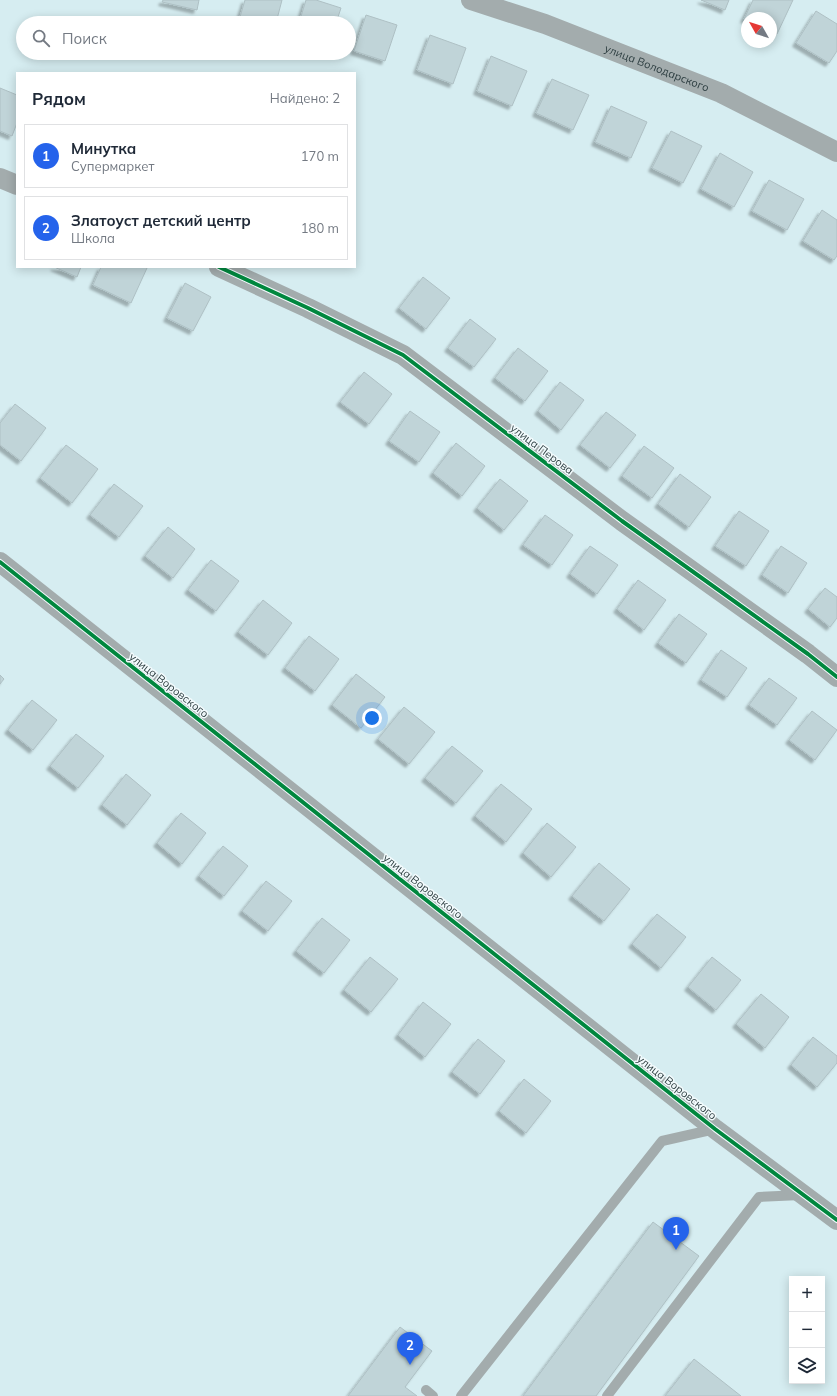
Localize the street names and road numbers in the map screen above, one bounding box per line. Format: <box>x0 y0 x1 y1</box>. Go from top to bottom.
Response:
street label: улица Володарского <box>603 41 711 95</box>
street label: улица Перова <box>508 421 576 477</box>
street label: улица Воровского <box>126 650 212 720</box>
street label: улица Воровского <box>380 851 466 921</box>
street label: улица Воровского <box>634 1052 720 1122</box>

